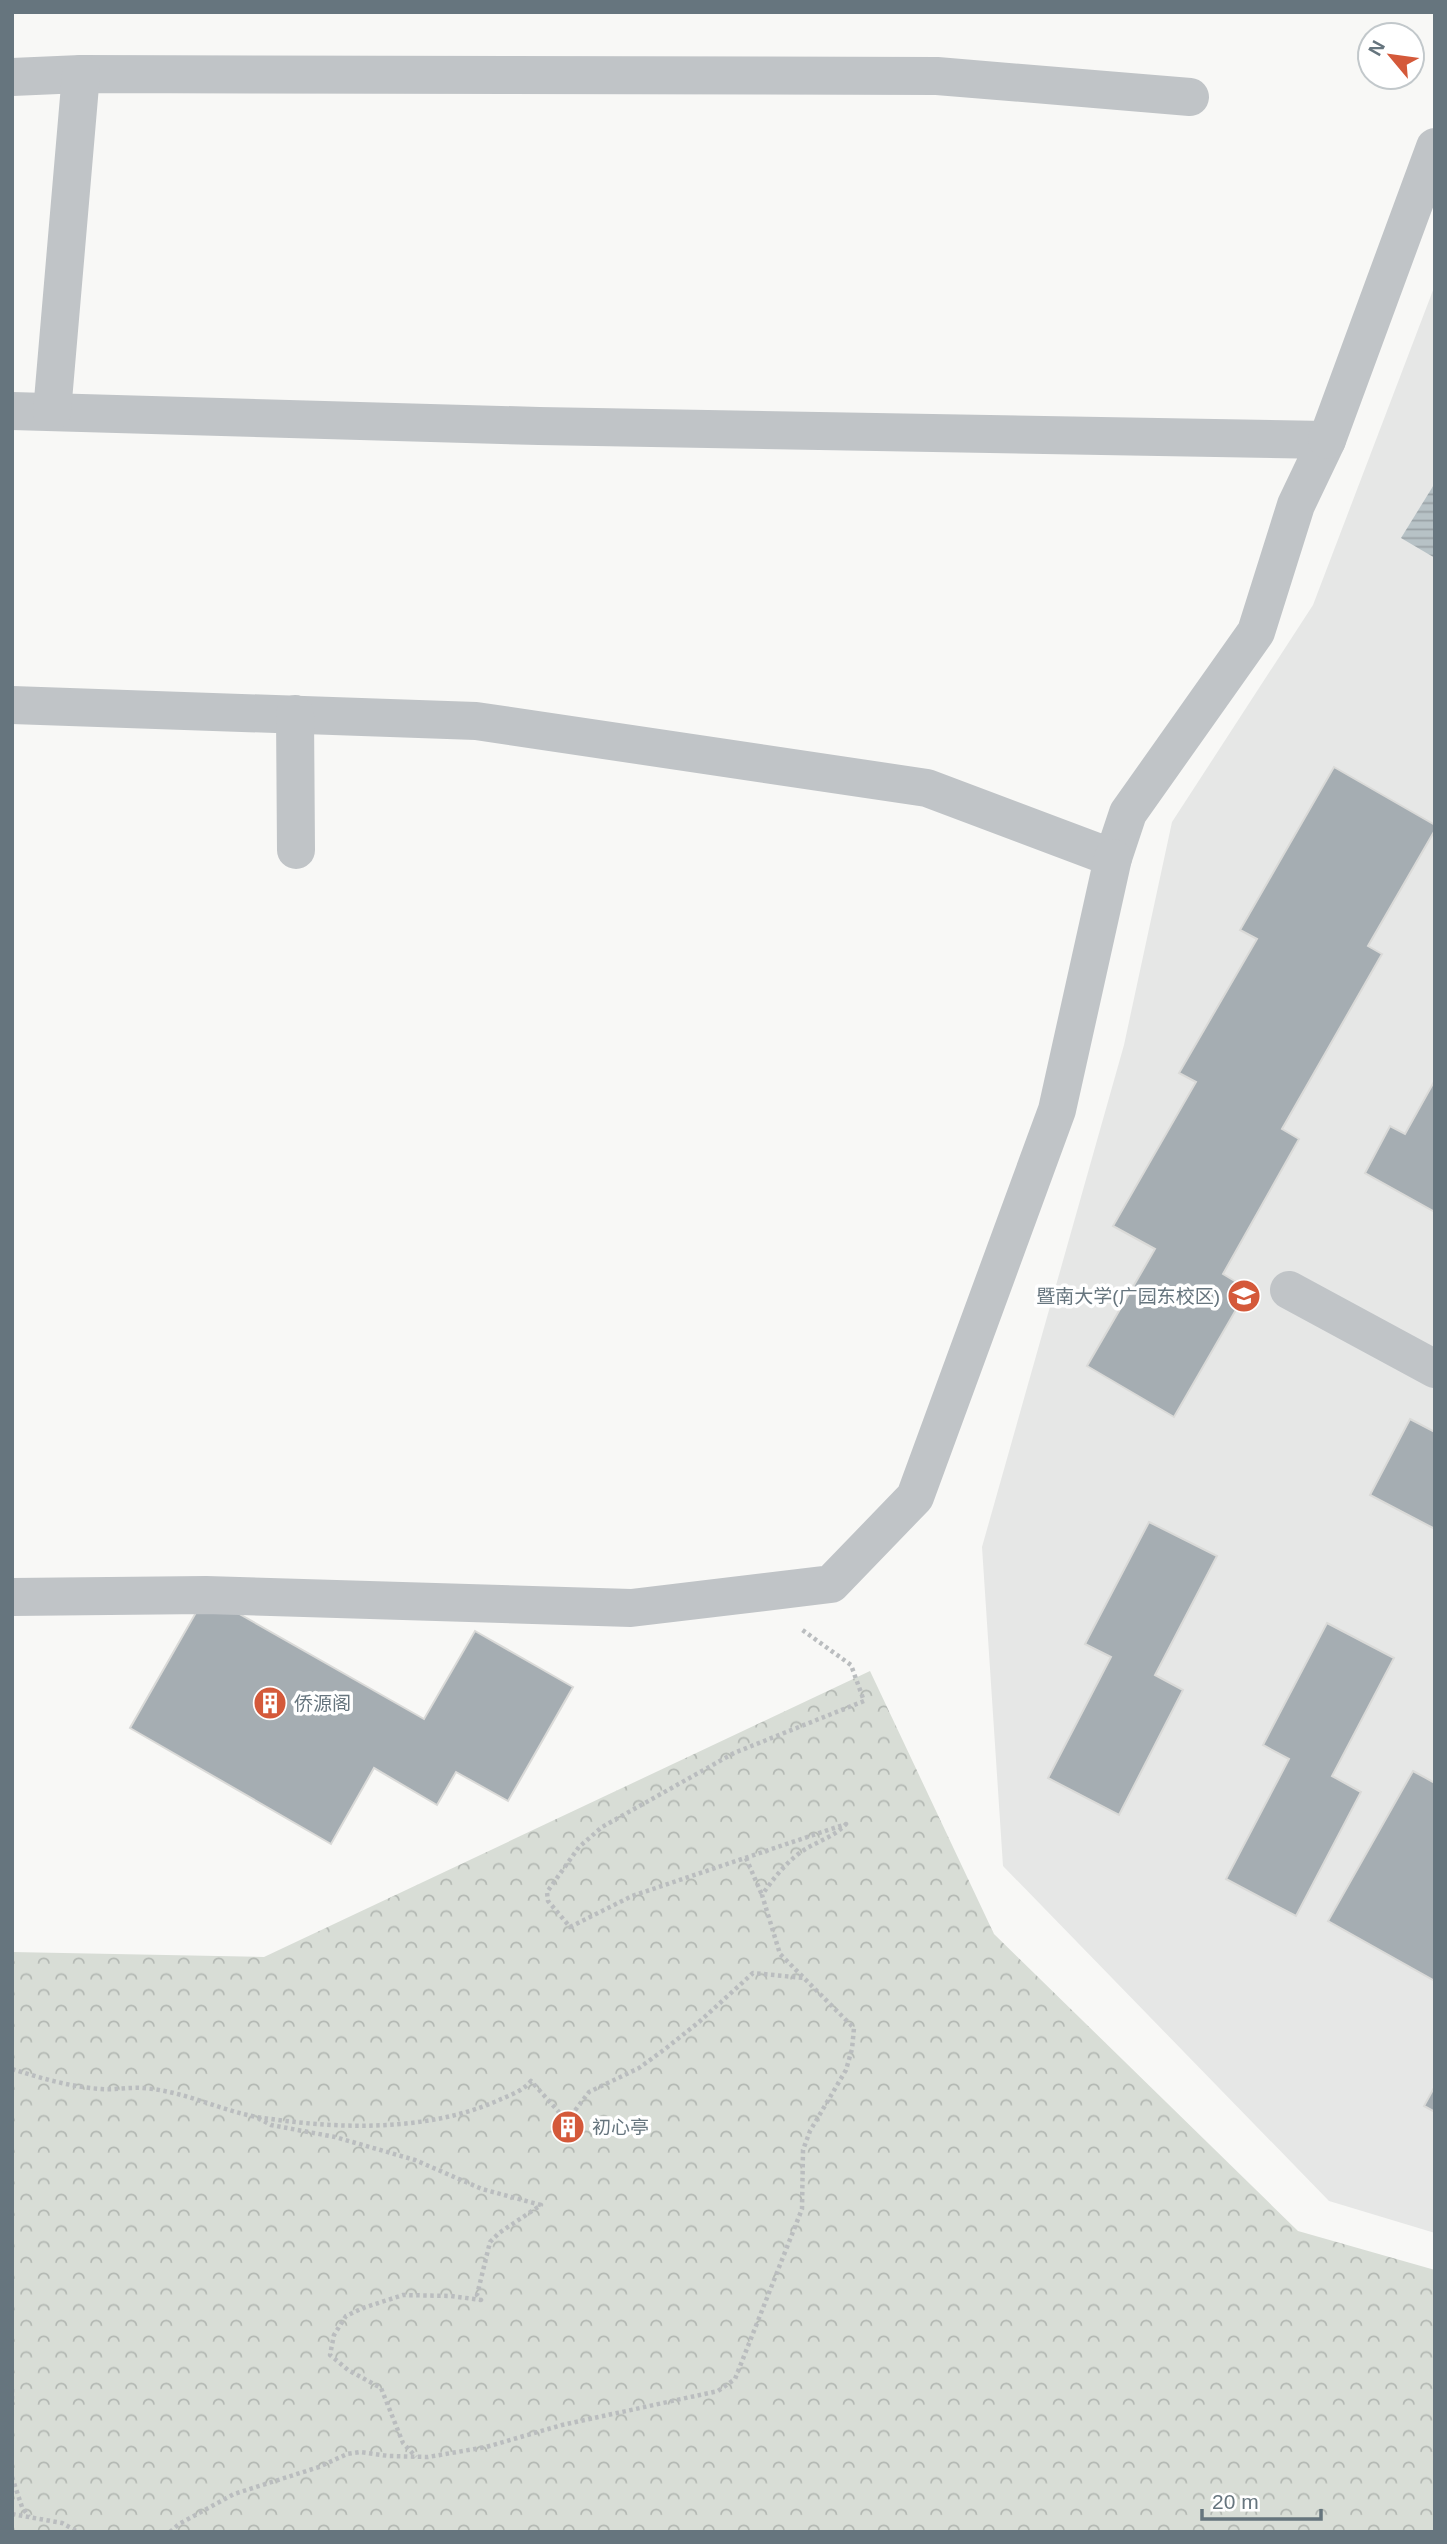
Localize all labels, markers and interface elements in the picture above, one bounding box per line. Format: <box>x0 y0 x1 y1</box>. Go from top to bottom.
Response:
north arrow <box>1356 21 1426 91</box>
text: N <box>1364 37 1389 59</box>
school or university icon: 暨南大学(广园东校区) <box>1225 1277 1263 1315</box>
place label: 暨南大学(广园东校区) <box>1036 1286 1220 1307</box>
building icon: 侨源阁 <box>251 1684 289 1722</box>
place label: 侨源阁 <box>294 1693 351 1714</box>
building icon: 初心亭 <box>549 2108 587 2146</box>
place label: 初心亭 <box>592 2117 649 2138</box>
scale bar <box>1202 2478 1321 2522</box>
text: 20 m <box>1212 2490 1259 2513</box>

